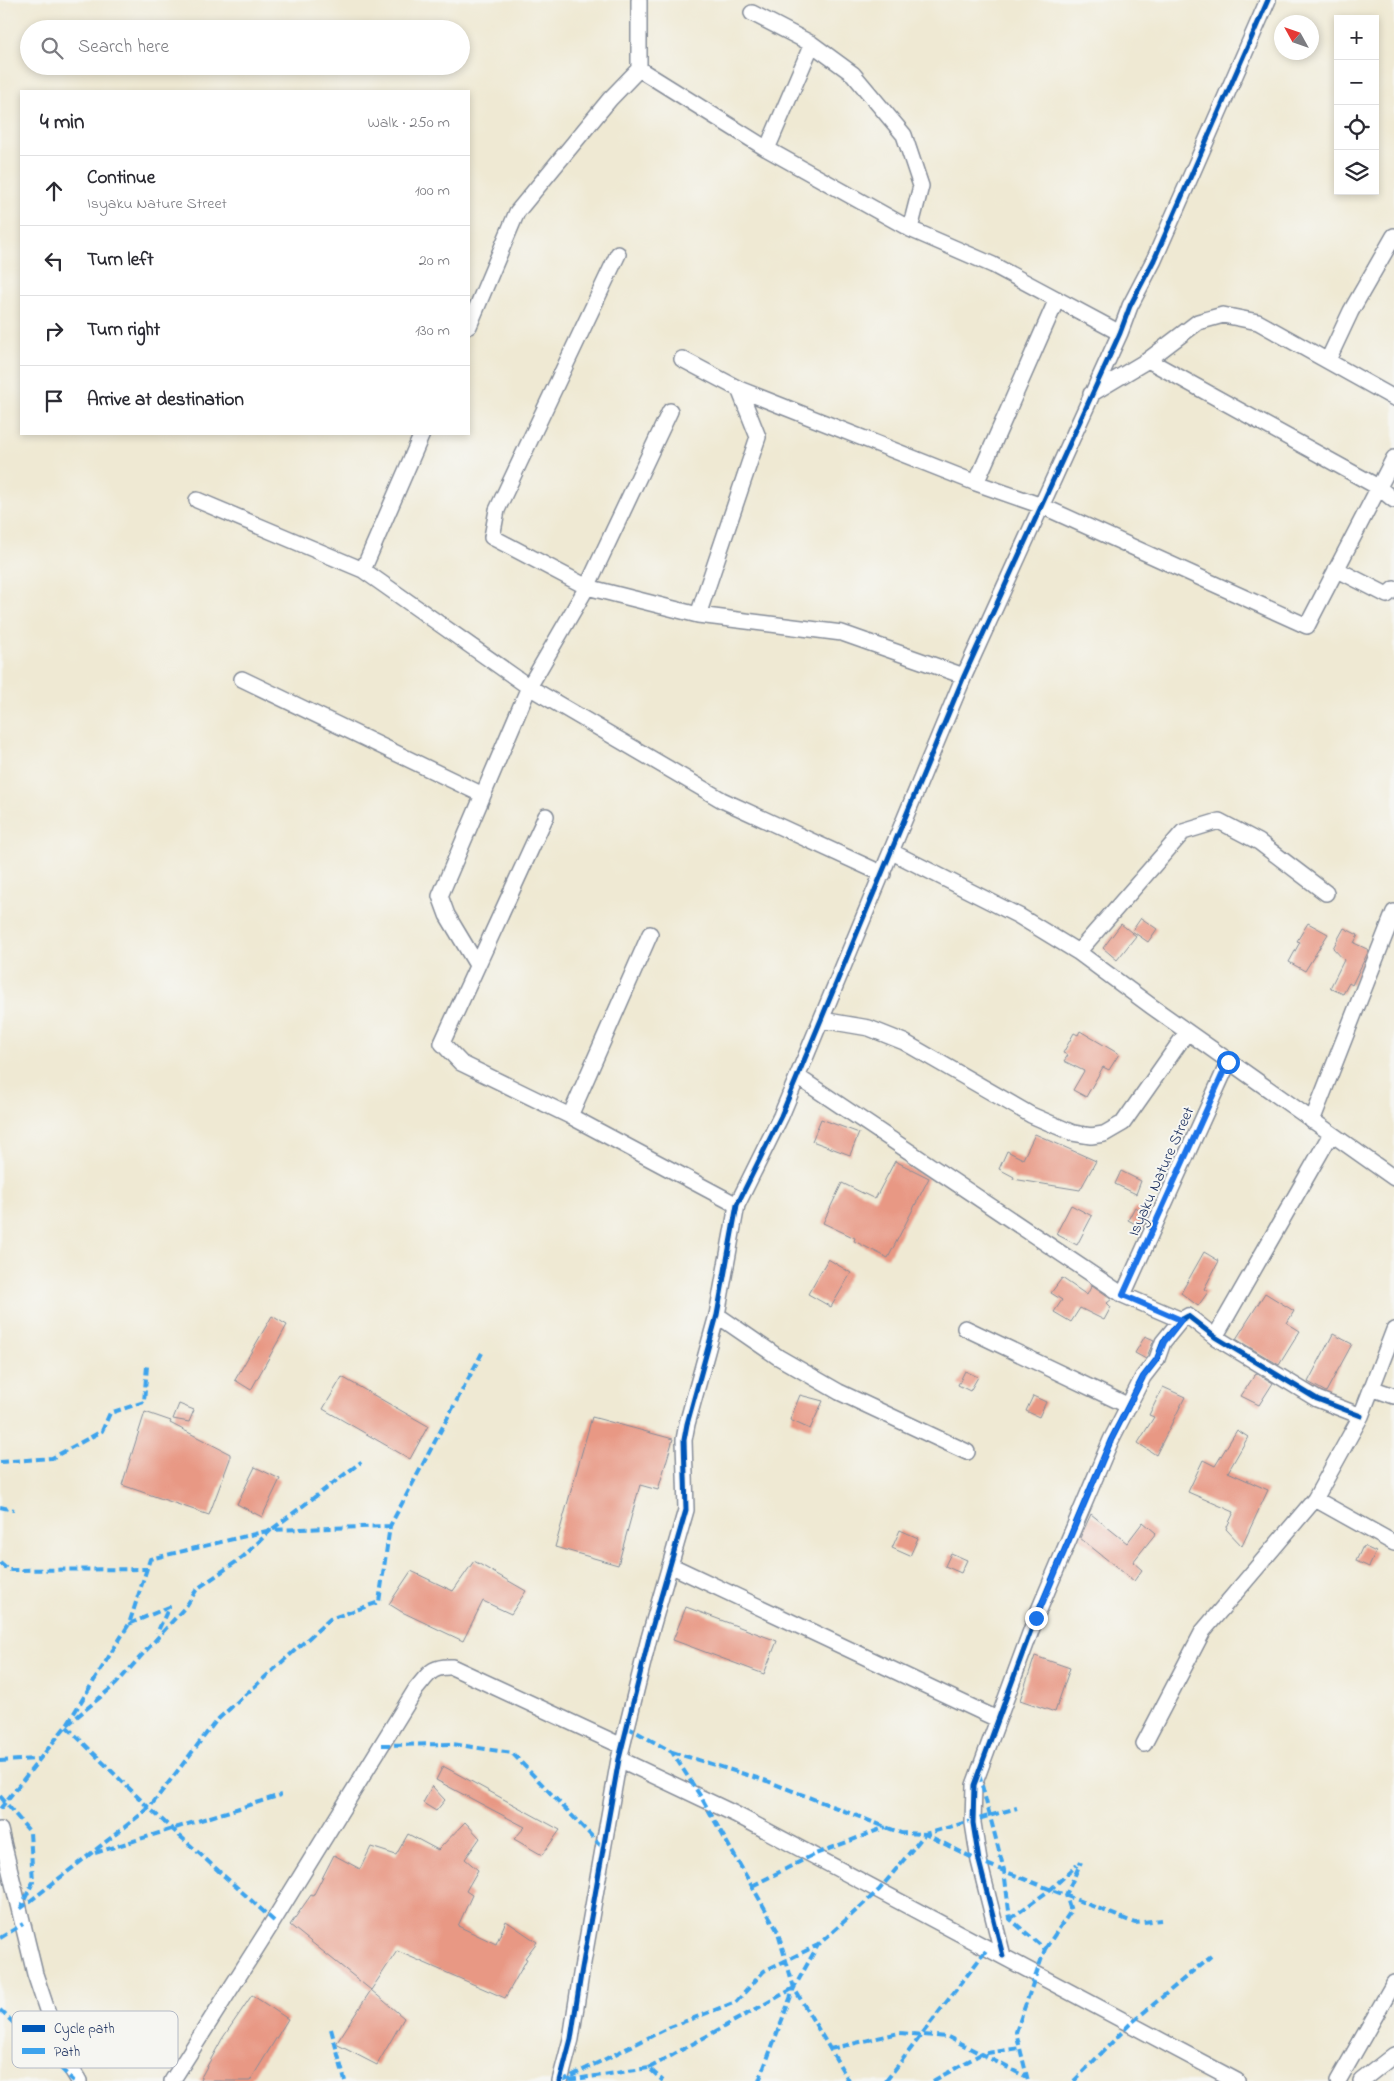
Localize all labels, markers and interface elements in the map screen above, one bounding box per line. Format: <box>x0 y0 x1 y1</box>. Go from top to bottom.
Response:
north arrow <box>1274 15 1319 60</box>
map controls <box>1334 15 1379 195</box>
button: + <box>1334 15 1379 60</box>
search box <box>20 20 470 75</box>
icon: search <box>38 34 66 62</box>
text: Search here <box>78 34 169 61</box>
button: − <box>1334 60 1379 105</box>
button: locate <box>1334 105 1379 150</box>
text: 4 min <box>40 108 84 138</box>
text: Walk · 250 m <box>367 111 450 135</box>
button: layers <box>1334 150 1379 195</box>
text: Continue <box>87 165 155 192</box>
icon: ahead <box>40 177 68 205</box>
text: 100 m <box>415 179 450 203</box>
text: Isyaku Nature Street <box>87 192 227 216</box>
icon: left <box>40 247 68 275</box>
text: Turn left <box>87 247 154 274</box>
text: 20 m <box>419 249 450 273</box>
icon: right <box>40 317 68 345</box>
text: Turn right <box>87 317 160 344</box>
text: 130 m <box>415 319 450 343</box>
icon: arrive <box>40 387 68 415</box>
text: Arrive at destination <box>87 387 244 414</box>
route start <box>1217 1051 1240 1074</box>
street label: Isyaku Nature Street <box>1122 1102 1201 1241</box>
route end <box>1025 1607 1048 1630</box>
legend <box>12 2011 178 2068</box>
text: Cycle path <box>54 2019 115 2041</box>
text: Path <box>54 2042 80 2063</box>

